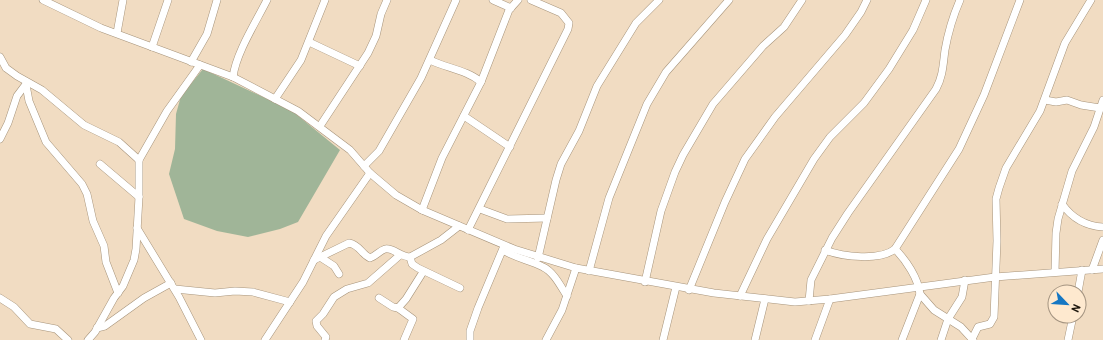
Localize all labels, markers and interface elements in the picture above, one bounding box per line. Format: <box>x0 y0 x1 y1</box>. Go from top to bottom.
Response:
north arrow <box>1047 284 1087 324</box>
text: N <box>1069 302 1084 315</box>

